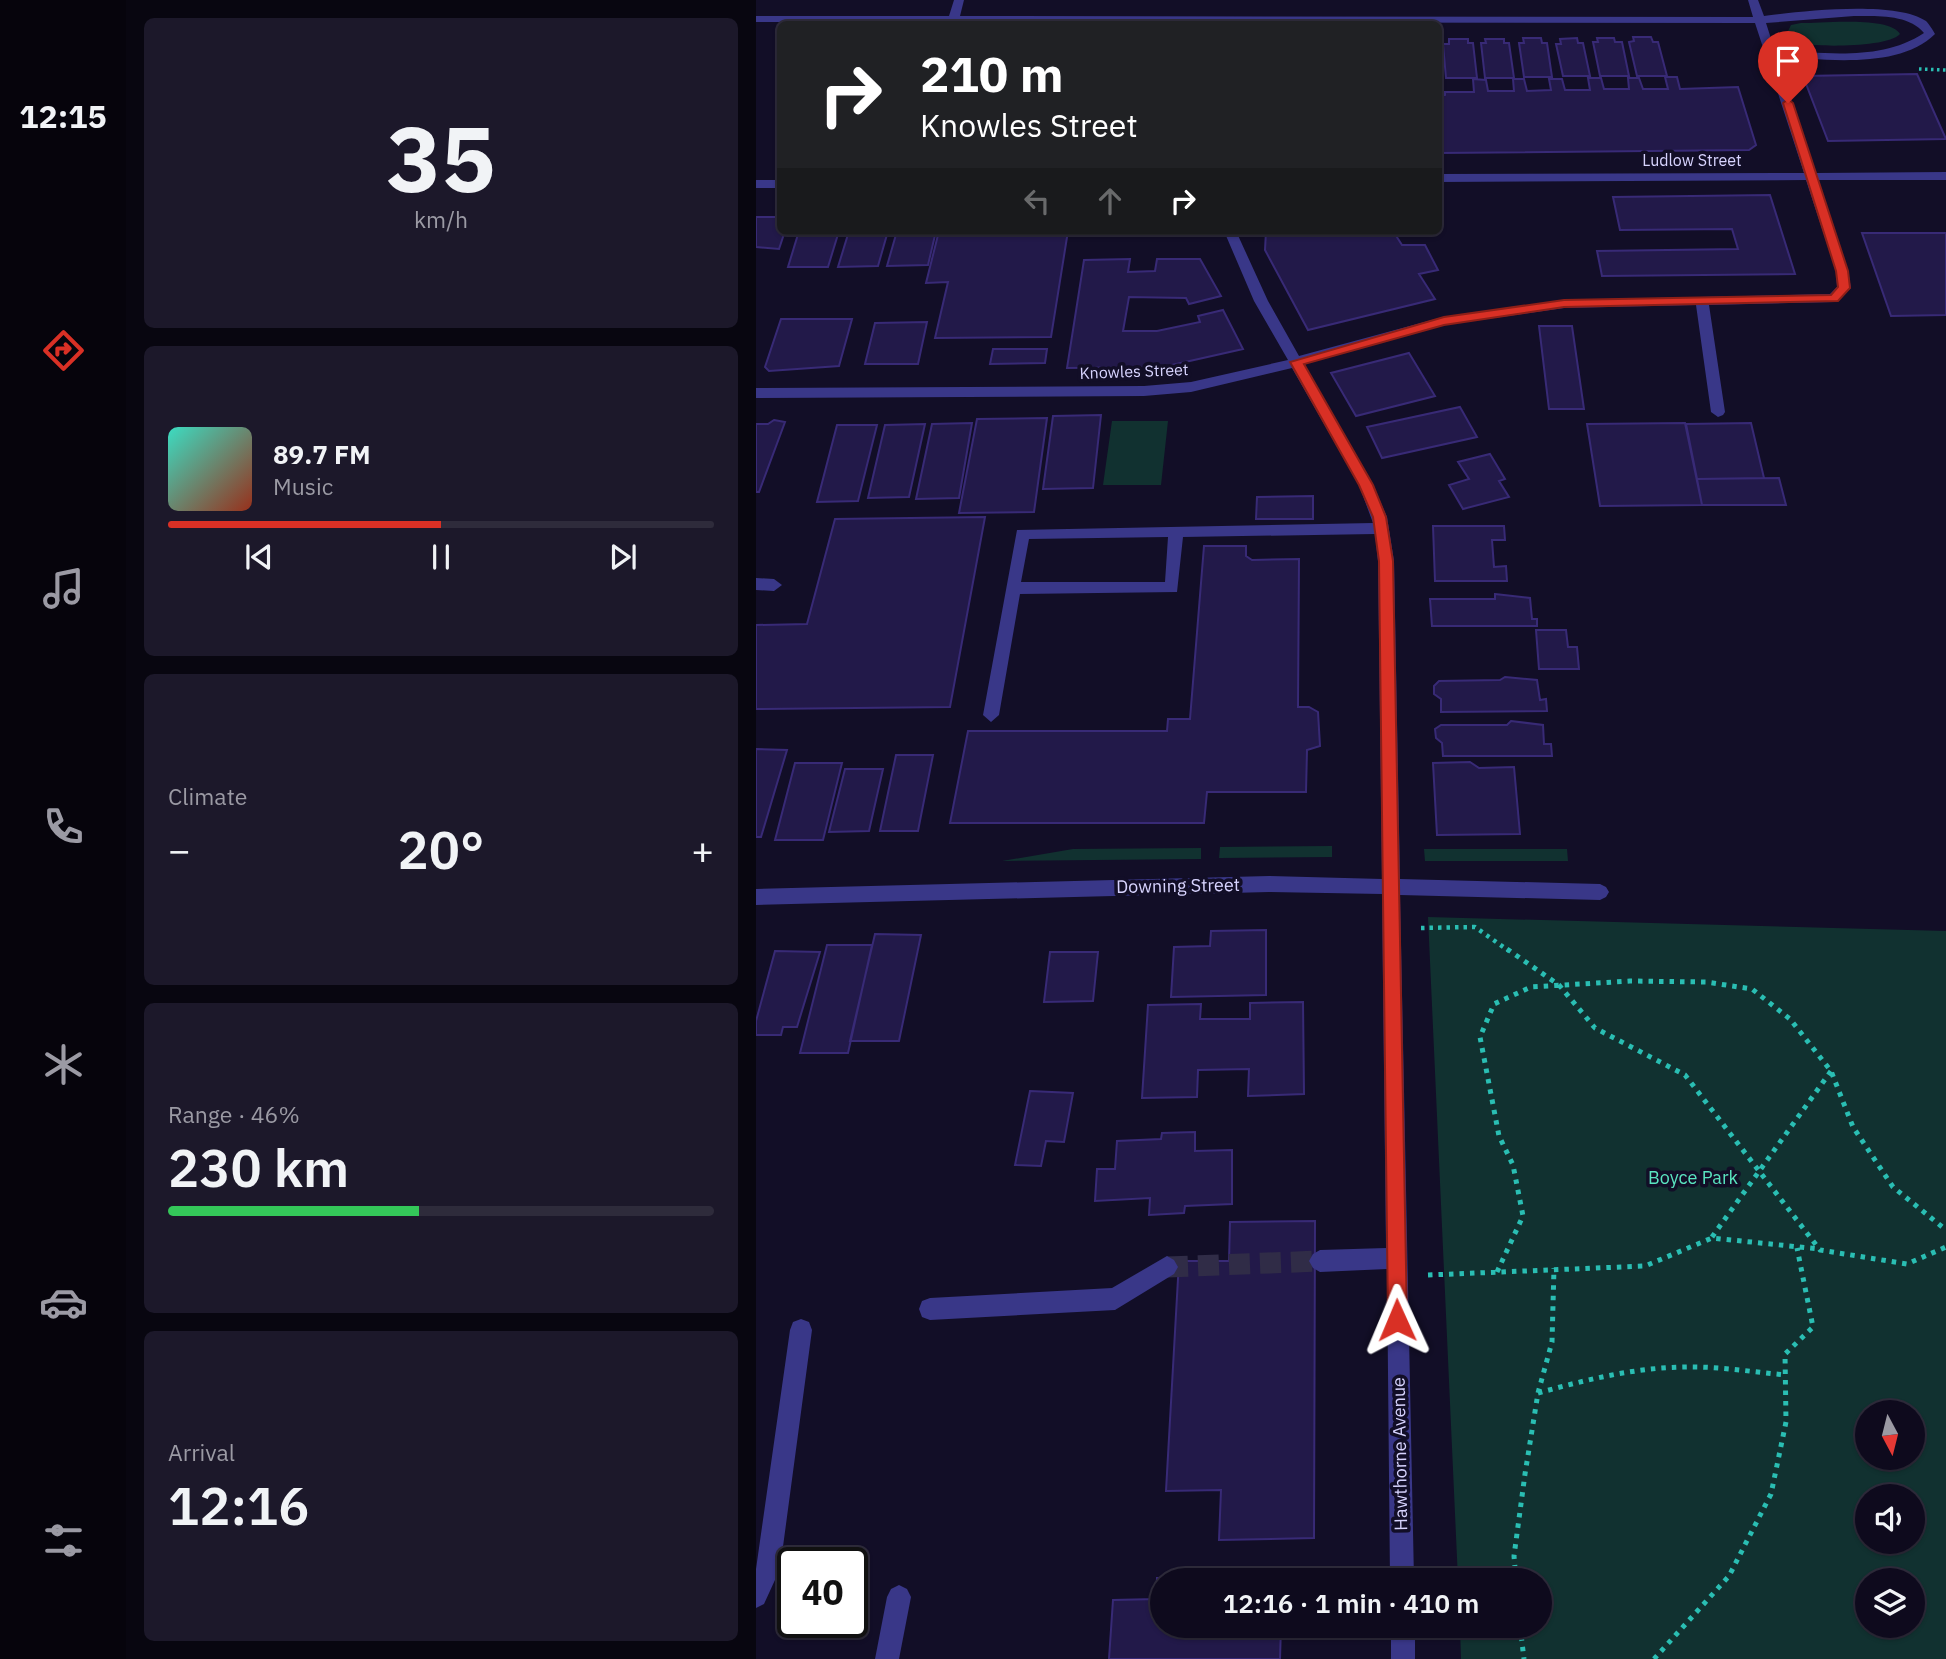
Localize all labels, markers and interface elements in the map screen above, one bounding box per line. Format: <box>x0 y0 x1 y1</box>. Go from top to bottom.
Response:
pin <box>1758 31 1818 103</box>
text: 210 m <box>920 42 1064 105</box>
icon: arrive <box>1769 42 1807 80</box>
icon: right <box>805 49 896 140</box>
text: 12:15 <box>19 95 107 137</box>
text: 35 <box>386 99 496 217</box>
text: Knowles Street <box>920 104 1138 146</box>
street label: Ludlow Street <box>1642 150 1742 170</box>
icon: left <box>1018 182 1056 220</box>
icon: ahead <box>1091 182 1129 220</box>
icon: right <box>1164 182 1202 220</box>
text: km/h <box>414 204 468 234</box>
icon: directions <box>39 326 88 375</box>
street label: Knowles Street <box>1079 359 1189 383</box>
text: 89.7 FM <box>273 437 371 471</box>
text: Music <box>273 471 333 501</box>
icon: previous <box>240 538 278 576</box>
icon: pause <box>422 538 460 576</box>
icon: next <box>604 538 642 576</box>
icon: music <box>39 564 88 613</box>
text: Climate <box>168 781 247 811</box>
icon: phone <box>39 802 88 851</box>
text: 20° <box>398 816 484 883</box>
text: − <box>168 825 191 874</box>
text: + <box>691 825 714 874</box>
street label: Downing Street <box>1116 873 1240 898</box>
icon: climate <box>39 1040 88 1089</box>
text: Range · 46% <box>168 1099 300 1129</box>
text: 230 km <box>168 1134 349 1201</box>
park label: Boyce Park <box>1648 1166 1739 1189</box>
icon: car <box>39 1278 88 1327</box>
position arrow <box>1360 1283 1434 1357</box>
street label: Hawthorne Avenue <box>1387 1377 1412 1531</box>
north arrow <box>1855 1400 1925 1470</box>
map controls <box>1855 1400 1925 1638</box>
text: Arrival <box>168 1437 235 1467</box>
text: 12:16 <box>168 1472 309 1539</box>
button: sound <box>1855 1484 1925 1554</box>
icon: filters <box>39 1516 88 1565</box>
speed limit sign: 40 <box>777 1547 868 1638</box>
button: layers <box>1855 1568 1925 1638</box>
text: 12:16 · 1 min · 410 m <box>1223 1586 1479 1620</box>

